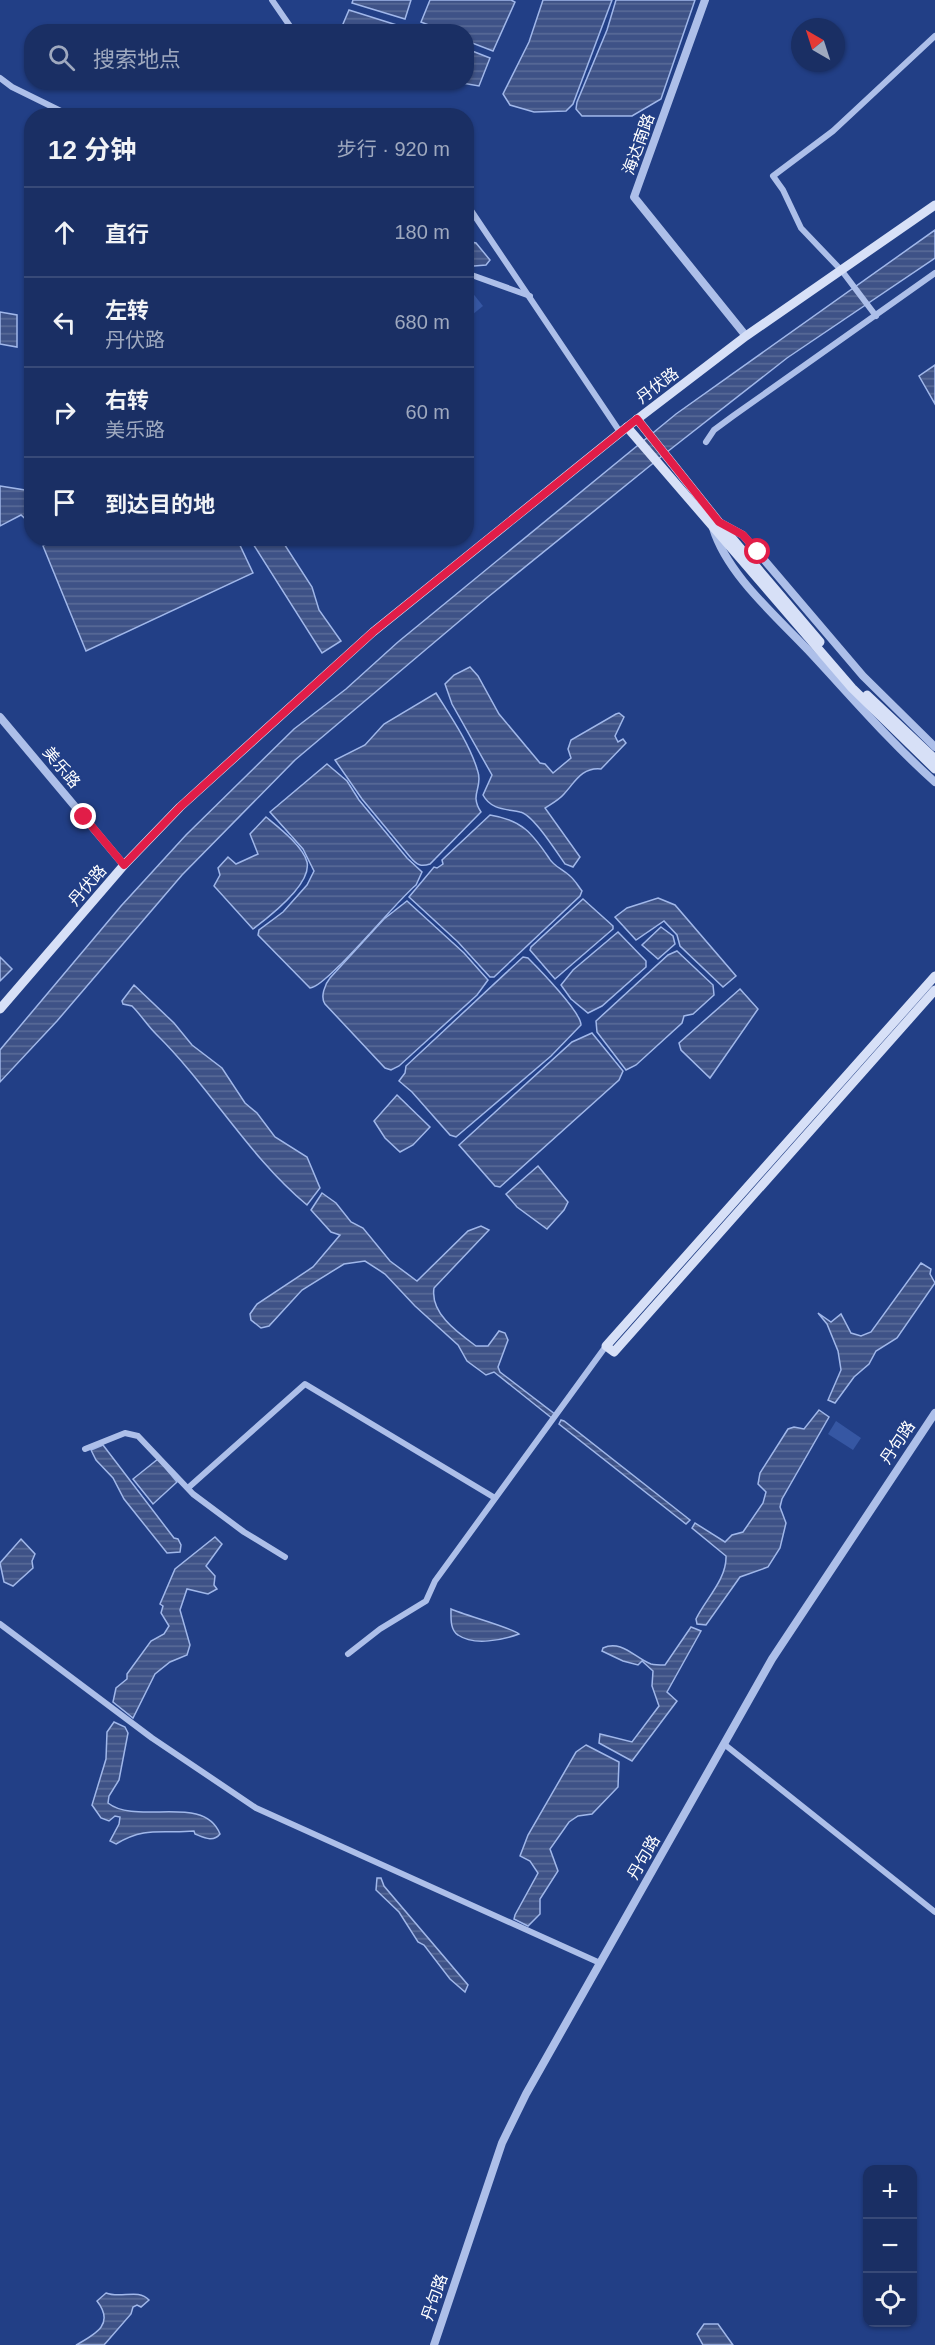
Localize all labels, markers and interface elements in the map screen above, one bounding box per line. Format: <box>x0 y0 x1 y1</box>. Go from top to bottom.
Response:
north arrow <box>791 18 845 72</box>
search box <box>24 24 474 90</box>
icon: search <box>45 41 78 74</box>
text: 搜索地点 <box>93 47 181 72</box>
street label: 海达南路 <box>620 111 657 177</box>
text: 12 分钟 <box>48 135 136 165</box>
text: 步行 · 920 m <box>337 138 450 160</box>
icon: ahead <box>48 216 81 249</box>
text: 180 m <box>394 221 450 243</box>
text: 直行 <box>105 222 149 247</box>
text: 左转 <box>105 298 149 323</box>
icon: left <box>48 306 81 339</box>
text: 680 m <box>394 311 450 333</box>
text: 丹伏路 <box>105 329 165 351</box>
street label: 丹伏路 <box>633 364 682 407</box>
text: 右转 <box>105 388 149 413</box>
icon: right <box>48 396 81 429</box>
text: 60 m <box>406 401 450 423</box>
text: 美乐路 <box>105 419 165 441</box>
icon: arrive <box>48 486 81 519</box>
text: 到达目的地 <box>105 492 215 517</box>
route start <box>744 538 770 564</box>
street label: 美乐路 <box>40 743 84 791</box>
route end <box>70 803 96 829</box>
street label: 丹伏路 <box>65 862 110 909</box>
street label: 丹句路 <box>877 1418 918 1467</box>
street label: 丹句路 <box>624 1832 663 1882</box>
map controls <box>863 2165 917 2327</box>
button: + <box>863 2165 917 2219</box>
button: − <box>863 2219 917 2273</box>
street label: 丹句路 <box>419 2272 450 2323</box>
button: locate <box>863 2273 917 2327</box>

